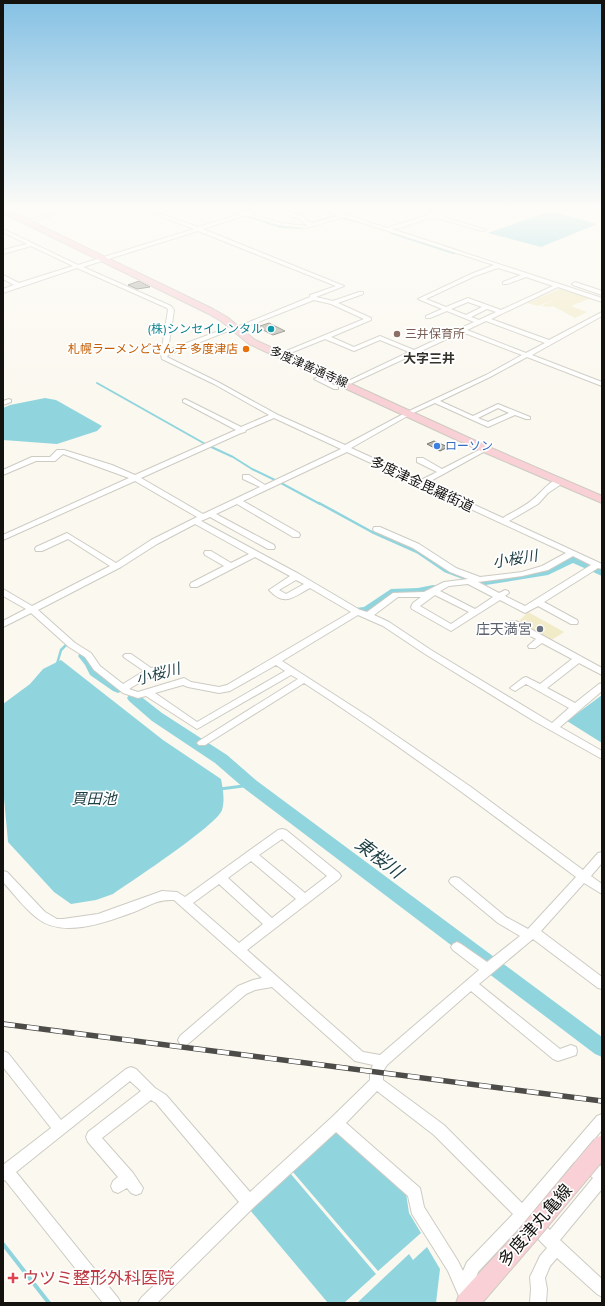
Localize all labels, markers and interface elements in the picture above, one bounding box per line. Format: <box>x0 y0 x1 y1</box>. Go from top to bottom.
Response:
place label: (株)シンセイレンタル <box>147 321 263 336</box>
marker: (株)シンセイレンタル <box>266 324 276 334</box>
place label: 三井保育所 <box>405 326 465 341</box>
marker: 三井保育所 <box>392 329 402 339</box>
place label: 札幌ラーメンどさん子 多度津店 <box>68 341 238 356</box>
street label: 多度津善通寺線 <box>268 343 351 390</box>
marker: 札幌ラーメンどさん子 多度津店 <box>241 344 251 354</box>
district label: 大字三井 <box>403 350 455 366</box>
place label: ローソン <box>445 438 493 453</box>
marker: ローソン <box>432 441 442 451</box>
street label: 多度津金毘羅街道 <box>367 452 477 516</box>
water label: 小桜川 <box>491 545 541 571</box>
place label: 庄天満宮 <box>476 620 532 638</box>
marker: 庄天満宮 <box>535 624 545 634</box>
water label: 小桜川 <box>134 658 184 689</box>
water label: 買田池 <box>71 789 118 808</box>
water label: 東桜川 <box>351 832 409 884</box>
street label: 多度津丸亀線 <box>493 1179 576 1270</box>
place label: ウツミ整形外科医院 <box>22 1267 175 1288</box>
marker: ウツミ整形外科医院 <box>7 1272 19 1284</box>

